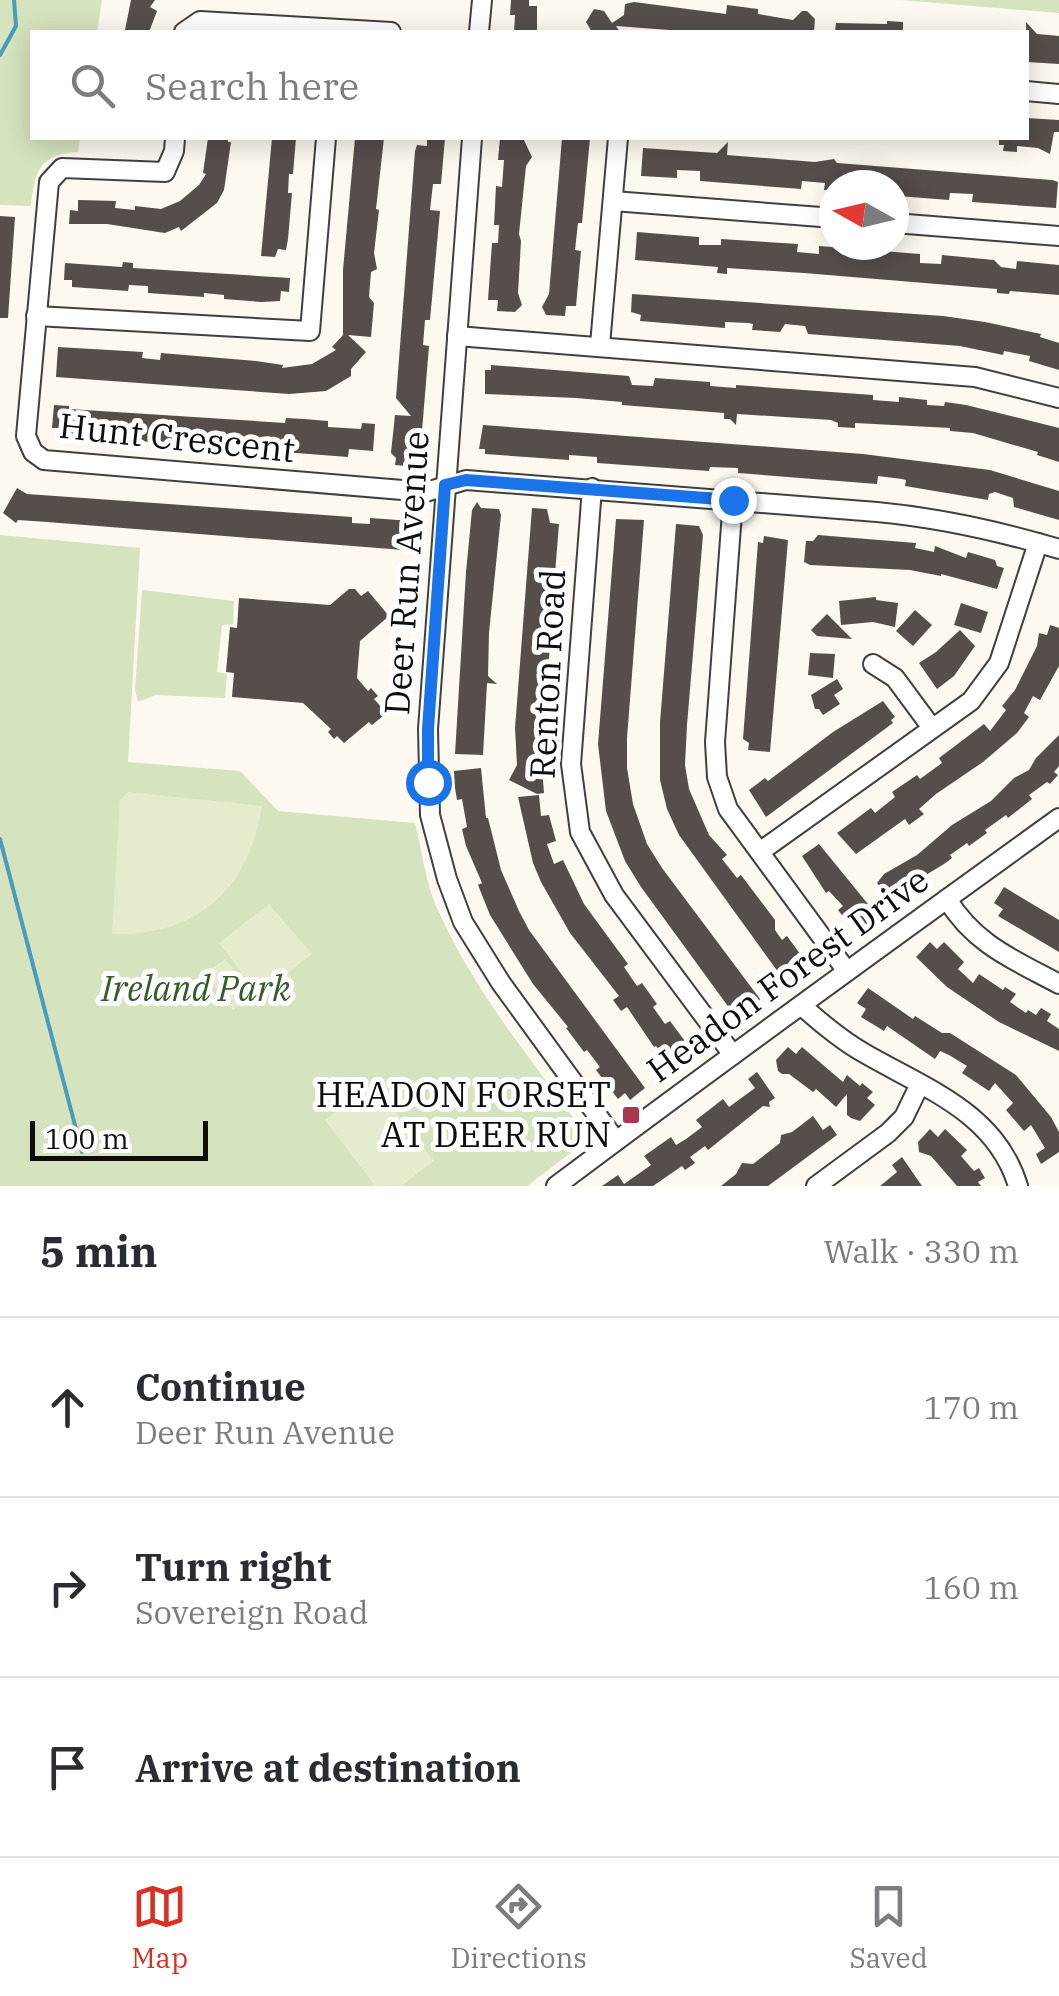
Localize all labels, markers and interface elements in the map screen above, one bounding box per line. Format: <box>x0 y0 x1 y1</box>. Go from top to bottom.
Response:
search box <box>30 30 1029 140</box>
icon: search <box>65 58 120 113</box>
text: Search here <box>145 61 359 110</box>
north arrow <box>819 170 909 260</box>
street label: Hunt Crescent <box>57 402 297 472</box>
street label: Deer Run Avenue <box>373 429 439 716</box>
route end <box>711 478 757 524</box>
street label: Renton Road <box>519 568 575 780</box>
route start <box>406 760 452 806</box>
street label: Headon Forest Drive <box>637 856 937 1092</box>
park label: Ireland Park <box>100 965 291 1011</box>
place label: HEADON FORSET AT DEER RUN <box>316 1071 611 1157</box>
marker: HEADON FORSET AT DEER RUN <box>620 1104 642 1126</box>
scale bar <box>30 1116 208 1160</box>
text: 100 m <box>45 1120 129 1157</box>
text: 5 min <box>40 1224 158 1279</box>
text: Walk · 330 m <box>823 1230 1019 1272</box>
text: Continue <box>135 1362 306 1411</box>
icon: ahead <box>40 1380 95 1435</box>
text: 170 m <box>923 1386 1019 1428</box>
text: Deer Run Avenue <box>135 1411 395 1453</box>
text: Turn right <box>135 1542 331 1591</box>
icon: right <box>40 1560 95 1615</box>
text: 160 m <box>923 1566 1019 1608</box>
text: Sovereign Road <box>135 1591 368 1633</box>
icon: arrive <box>40 1740 95 1795</box>
text: Arrive at destination <box>135 1743 521 1792</box>
tab: Map <box>131 1879 188 1976</box>
tab: Directions <box>450 1879 587 1976</box>
tab: Saved <box>849 1879 928 1976</box>

